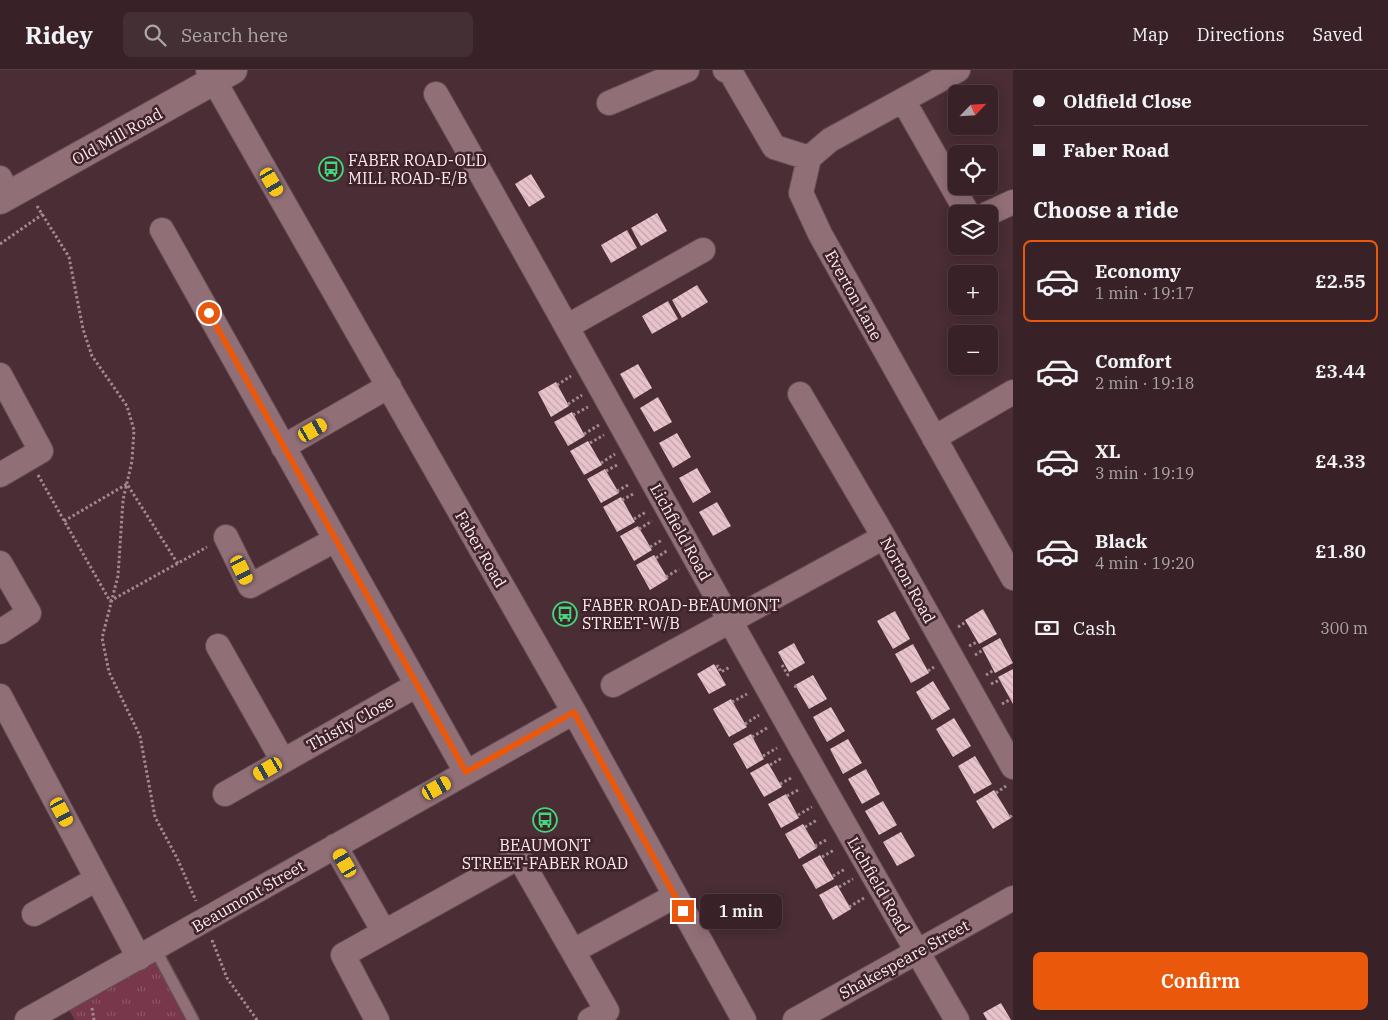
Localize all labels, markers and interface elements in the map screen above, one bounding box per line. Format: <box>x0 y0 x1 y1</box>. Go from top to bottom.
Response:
search box <box>123 12 473 57</box>
text: Ridey <box>25 19 93 51</box>
icon: search <box>141 21 169 49</box>
text: Search here <box>181 23 288 47</box>
text: Map <box>1132 23 1169 46</box>
text: Directions <box>1197 23 1285 46</box>
text: Saved <box>1313 23 1363 46</box>
north arrow <box>948 85 998 135</box>
map controls <box>948 85 998 375</box>
text: Oldfield Close <box>1063 89 1192 113</box>
street label: Old Mill Road <box>68 103 166 169</box>
text: Faber Road <box>1063 138 1169 162</box>
button: locate <box>948 145 998 195</box>
place label: FABER ROAD-OLD MILL ROAD-E/B <box>348 150 487 188</box>
bus stop icon: FABER ROAD-OLD MILL ROAD-E/B <box>318 156 344 182</box>
car <box>258 165 285 199</box>
text: Choose a ride <box>1033 195 1179 224</box>
button: layers <box>948 205 998 255</box>
street label: Everton Lane <box>821 246 887 344</box>
icon: car <box>1035 259 1080 304</box>
text: Economy <box>1095 259 1181 283</box>
button: + <box>948 265 998 315</box>
text: £2.55 <box>1315 269 1366 293</box>
text: 1 min · 19:17 <box>1095 283 1194 303</box>
route start <box>198 302 220 324</box>
button: − <box>948 325 998 375</box>
icon: car <box>1035 349 1080 394</box>
text: Comfort <box>1095 349 1172 373</box>
text: £3.44 <box>1315 359 1366 383</box>
text: 2 min · 19:18 <box>1095 373 1194 393</box>
car <box>296 416 329 444</box>
icon: car <box>1035 439 1080 484</box>
text: XL <box>1095 439 1121 463</box>
text: £4.33 <box>1315 449 1366 473</box>
text: 3 min · 19:19 <box>1095 463 1194 483</box>
street label: Lichfield Road <box>646 480 716 584</box>
street label: Faber Road <box>451 507 511 591</box>
icon: car <box>1035 529 1080 574</box>
text: Black <box>1095 529 1147 553</box>
street label: Norton Road <box>876 533 940 627</box>
text: £1.80 <box>1315 539 1366 563</box>
car <box>228 553 255 587</box>
text: 4 min · 19:20 <box>1095 553 1194 573</box>
place label: FABER ROAD-BEAUMONT STREET-W/B <box>582 595 780 633</box>
bus stop icon: FABER ROAD-BEAUMONT STREET-W/B <box>552 601 578 627</box>
icon: cash <box>1033 614 1061 642</box>
text: Cash <box>1073 616 1117 640</box>
text: 300 m <box>1320 618 1368 638</box>
street label: Thistly Close <box>303 691 397 755</box>
car <box>251 755 284 783</box>
car <box>420 774 453 802</box>
car <box>48 795 75 829</box>
bus stop icon: BEAUMONT STREET-FABER ROAD <box>532 807 558 833</box>
street label: Lichfield Road <box>843 833 915 937</box>
place label: BEAUMONT STREET-FABER ROAD <box>462 835 628 873</box>
car <box>331 846 358 880</box>
street label: Beaumont Street <box>188 855 308 936</box>
callout: 1 min <box>700 894 783 928</box>
route end <box>672 900 694 922</box>
text: 1 min <box>719 901 763 921</box>
street label: Shakespeare Street <box>836 915 973 1003</box>
button: Confirm <box>1033 952 1368 1010</box>

